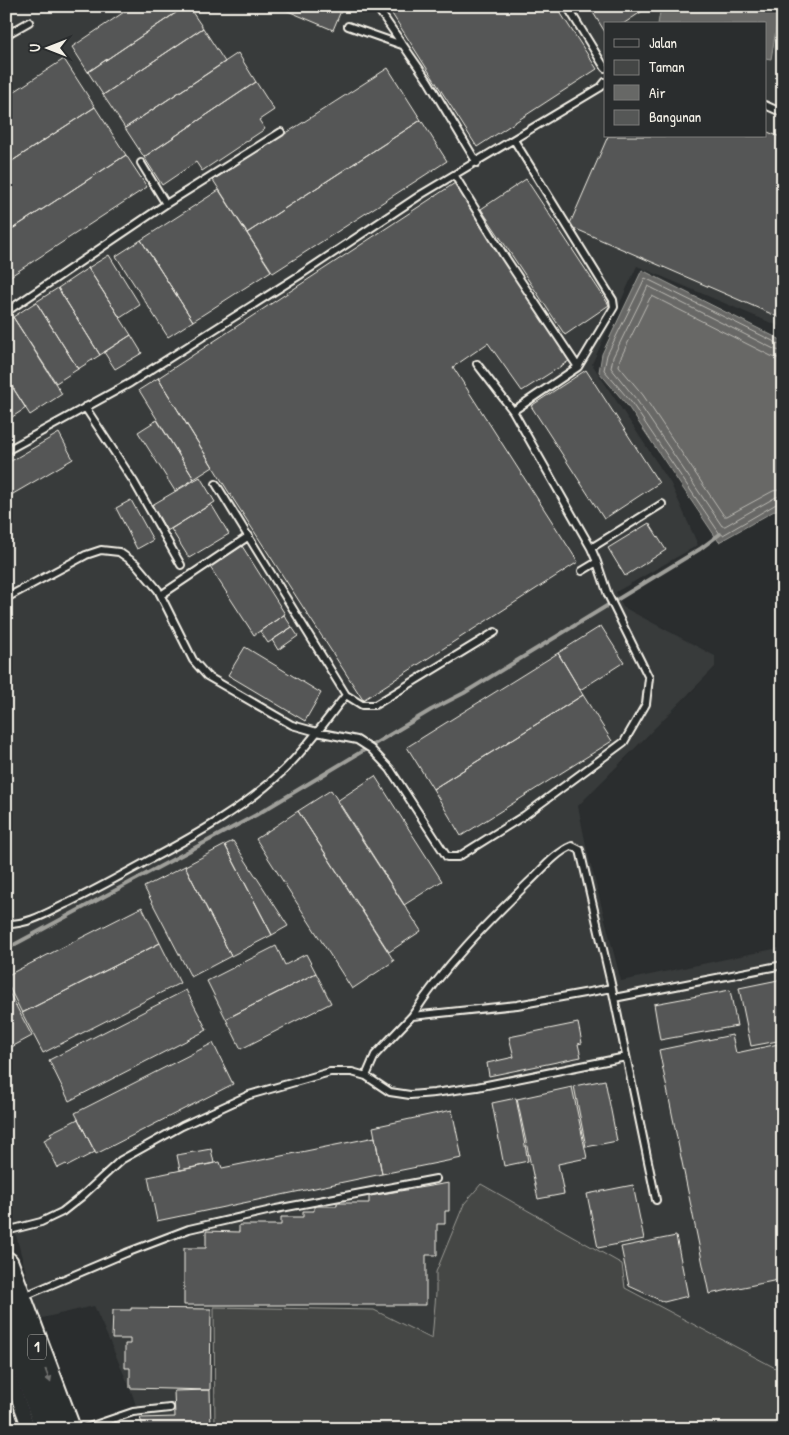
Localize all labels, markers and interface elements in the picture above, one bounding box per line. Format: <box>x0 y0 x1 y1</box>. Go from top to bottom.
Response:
north arrow <box>22 22 72 72</box>
legend <box>604 22 766 138</box>
text: Jalan <box>649 32 677 53</box>
text: U <box>25 44 44 52</box>
text: Taman <box>649 56 685 77</box>
text: Air <box>649 82 666 103</box>
text: Bangunan <box>649 106 702 127</box>
road number: 1 <box>28 1334 46 1360</box>
one-way arrow <box>45 1368 52 1383</box>

